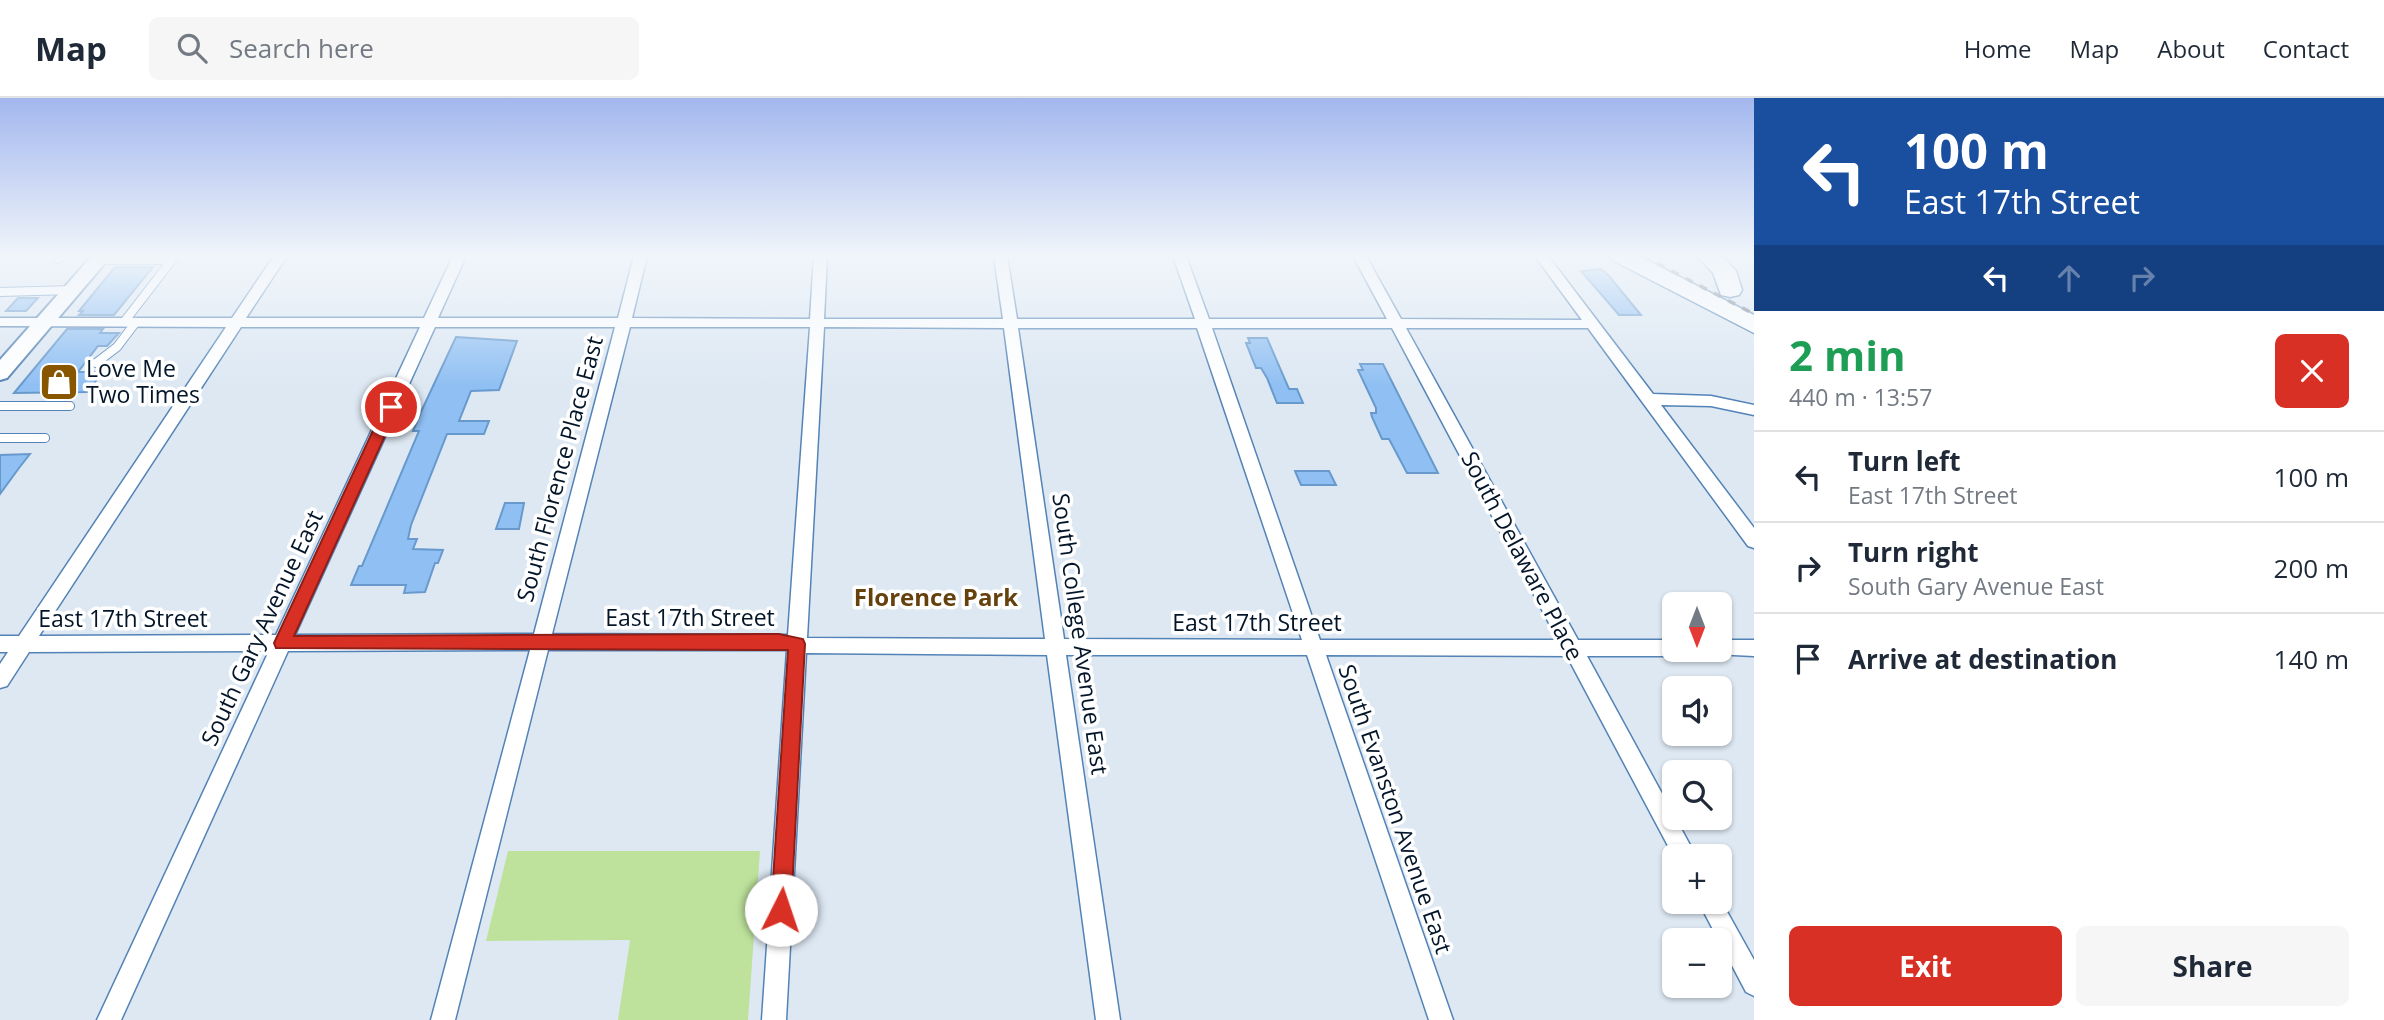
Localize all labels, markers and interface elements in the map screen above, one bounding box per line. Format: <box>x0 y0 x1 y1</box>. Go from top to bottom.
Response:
search box <box>149 17 639 80</box>
text: Map <box>35 26 107 71</box>
icon: search <box>173 29 211 67</box>
text: Search here <box>229 30 374 66</box>
text: Home <box>1964 32 2032 65</box>
text: Map <box>2070 32 2119 65</box>
text: About <box>2157 32 2225 65</box>
text: Contact <box>2263 32 2349 65</box>
text: 100 m <box>1904 117 2049 183</box>
icon: left <box>1789 126 1880 217</box>
text: East 17th Street <box>1904 180 2140 223</box>
icon: left <box>1977 259 2015 297</box>
icon: ahead <box>2050 259 2088 297</box>
icon: right <box>2123 259 2161 297</box>
text: 2 min <box>1789 326 1906 383</box>
street label: South Florence Place East <box>508 332 610 605</box>
button: close <box>2275 334 2349 408</box>
place label: Love Me Two Times <box>86 352 200 410</box>
shop icon: Love Me Two Times <box>38 361 80 403</box>
pin <box>361 377 421 437</box>
text: 440 m · 13:57 <box>1789 381 1932 413</box>
icon: arrive <box>372 388 410 426</box>
text: Turn left <box>1848 443 1960 479</box>
street label: South Delaware Place <box>1454 445 1592 666</box>
icon: left <box>1789 458 1827 496</box>
text: 100 m <box>2274 459 2349 495</box>
text: East 17th Street <box>1848 479 2018 511</box>
street label: South College Avenue East <box>1045 491 1117 777</box>
street label: South Gary Avenue East <box>192 505 330 750</box>
text: Turn right <box>1848 534 1979 570</box>
icon: right <box>1789 549 1827 587</box>
text: 200 m <box>2274 550 2349 586</box>
text: South Gary Avenue East <box>1848 570 2104 602</box>
district label: Florence Park <box>854 580 1018 613</box>
north arrow <box>1662 592 1732 662</box>
map controls <box>1662 592 1732 998</box>
street label: East 17th Street <box>605 601 775 633</box>
street label: East 17th Street <box>38 602 208 634</box>
street label: East 17th Street <box>1172 606 1342 638</box>
icon: arrive <box>1789 640 1827 678</box>
text: Arrive at destination <box>1848 641 2117 677</box>
text: 140 m <box>2274 641 2349 677</box>
street label: South Evanston Avenue East <box>1331 660 1461 958</box>
button: sound <box>1662 676 1732 746</box>
button: search <box>1662 760 1732 830</box>
button: + <box>1662 844 1732 914</box>
position arrow <box>744 873 818 947</box>
button: Exit <box>1789 926 2062 1006</box>
button: Share <box>2076 926 2349 1006</box>
button: − <box>1662 928 1732 998</box>

